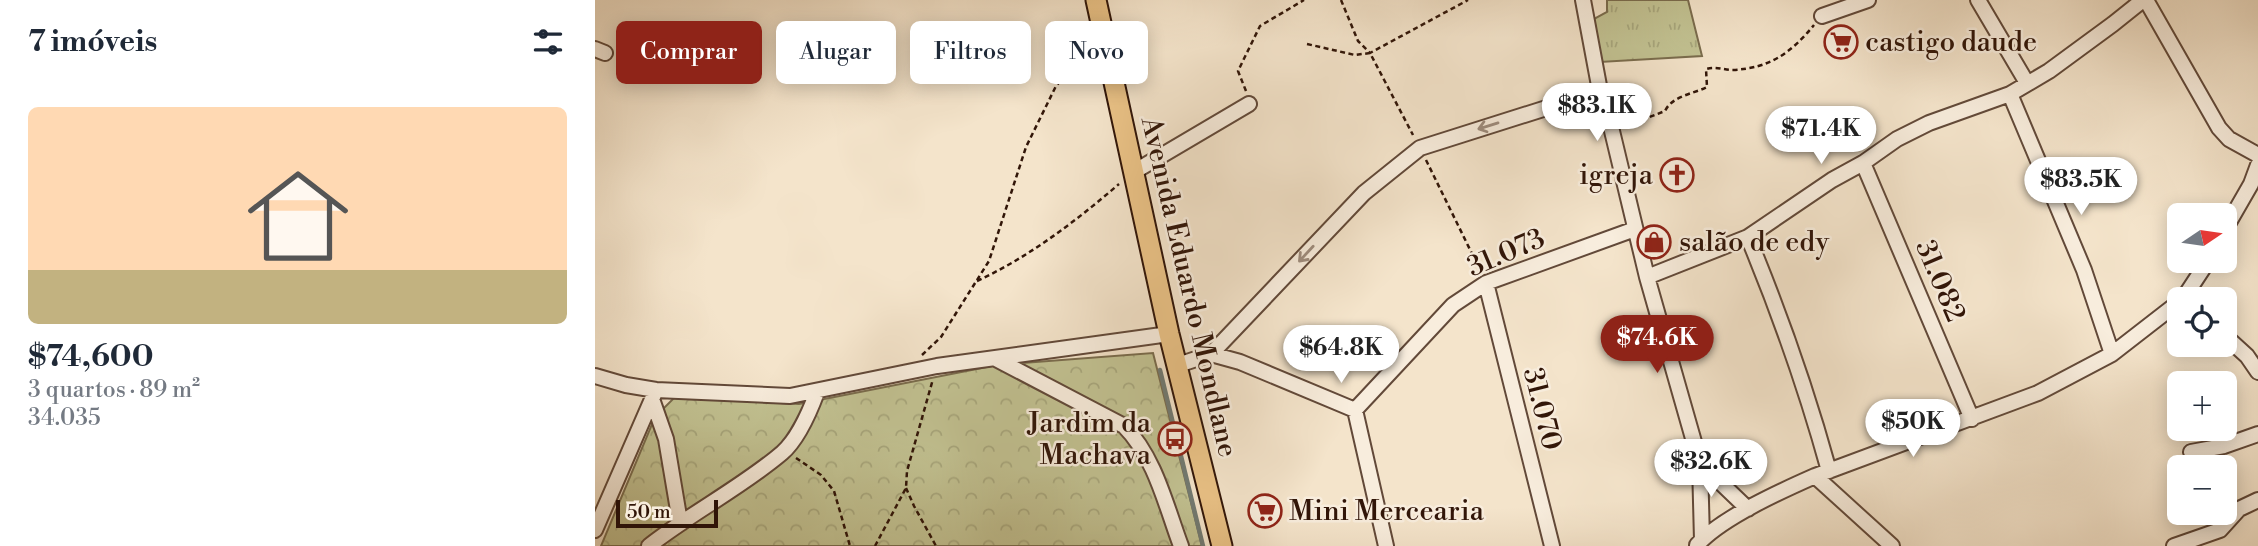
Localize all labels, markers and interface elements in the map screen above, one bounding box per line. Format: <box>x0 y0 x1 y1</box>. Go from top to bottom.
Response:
chip: Comprar <box>616 21 762 84</box>
chip: Alugar <box>776 21 896 84</box>
chip: Filtros <box>910 21 1031 84</box>
chip: Novo <box>1045 21 1148 84</box>
text: 7 imóveis <box>28 23 157 61</box>
icon: filters <box>529 23 567 61</box>
supermarket icon: castigo daude <box>1822 23 1860 61</box>
place label: castigo daude <box>1865 25 2037 60</box>
pin: $83.1K <box>1540 83 1654 143</box>
text: $83.1K <box>1558 92 1636 120</box>
pin: $71.4K <box>1764 106 1878 166</box>
street label: Avenida Eduardo Mondlane <box>1133 112 1245 461</box>
text: $71.4K <box>1781 115 1861 143</box>
one-way arrow <box>1478 121 1500 133</box>
icon: home <box>235 153 361 279</box>
church icon: igreja <box>1658 156 1696 194</box>
place label: igreja <box>1579 158 1654 193</box>
pin: $83.5K <box>2024 158 2138 217</box>
text: $83.5K <box>2040 166 2122 194</box>
north arrow <box>2167 203 2237 273</box>
map controls <box>2167 203 2237 525</box>
street label: 31.073 <box>1462 221 1550 285</box>
shop icon: salão de edy <box>1635 223 1673 261</box>
place label: salão de edy <box>1679 225 1830 260</box>
street label: 31.082 <box>1907 235 1973 327</box>
one-way arrow <box>1298 245 1315 262</box>
button: locate <box>2167 287 2237 357</box>
pin: $74.6K <box>1600 316 1714 375</box>
text: $74.6K <box>1617 324 1697 352</box>
pin: $64.8K <box>1284 326 1398 385</box>
text: $64.8K <box>1299 334 1383 362</box>
text: $74,600 <box>28 338 153 376</box>
street label: 31.070 <box>1515 364 1569 454</box>
button: + <box>2167 371 2237 441</box>
text: 3 quartos · 89 m² <box>28 376 200 404</box>
pin: $50K <box>1872 400 1954 459</box>
text: 34.035 <box>28 404 101 432</box>
place label: Jardim da Machava <box>1027 406 1152 473</box>
text: $50K <box>1881 408 1945 436</box>
bus stop icon: Jardim da Machava <box>1156 420 1194 458</box>
pin: $32.6K <box>1654 440 1768 499</box>
text: $32.6K <box>1670 448 1752 476</box>
button: − <box>2167 455 2237 525</box>
supermarket icon: Mini Mercearia <box>1246 492 1284 530</box>
place label: Mini Mercearia <box>1289 494 1485 529</box>
scale bar <box>616 497 717 529</box>
text: 50 m <box>627 500 671 524</box>

